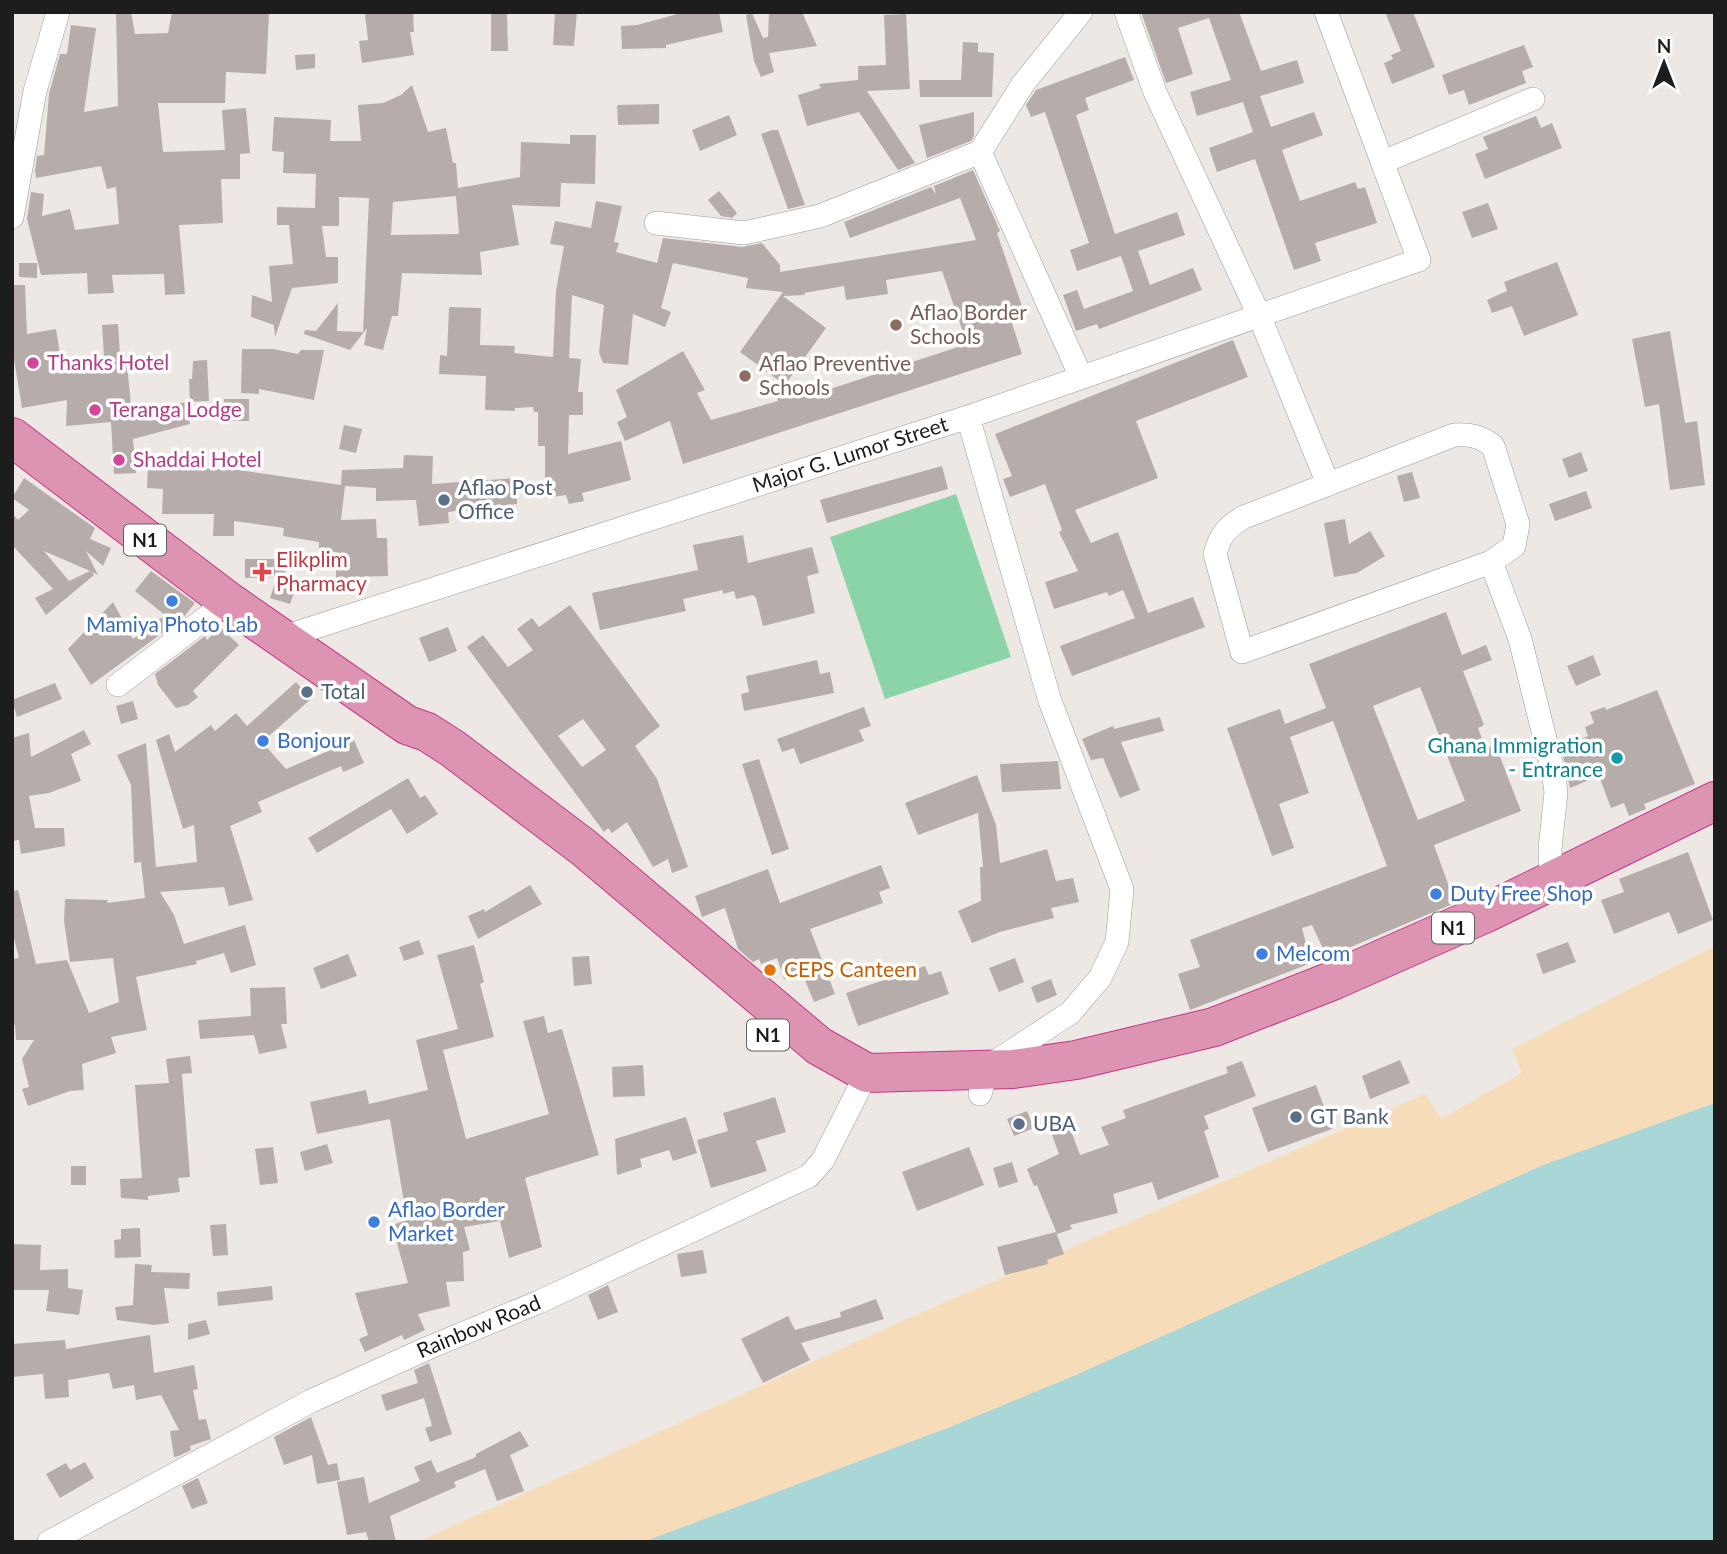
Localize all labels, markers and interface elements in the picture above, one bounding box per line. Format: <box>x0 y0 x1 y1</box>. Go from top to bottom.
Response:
north arrow <box>1629 28 1699 98</box>
text: N <box>1657 34 1671 57</box>
place label: Aflao Border Schools <box>910 299 1027 348</box>
marker: Aflao Border Schools <box>888 317 904 333</box>
place label: Thanks Hotel <box>47 349 169 374</box>
place label: Aflao Preventive Schools <box>759 350 911 399</box>
marker: Thanks Hotel <box>25 355 41 371</box>
marker: Aflao Preventive Schools <box>737 368 753 384</box>
place label: Teranga Lodge <box>109 396 242 421</box>
marker: Teranga Lodge <box>87 402 103 418</box>
street label: Major G. Lumor Street <box>749 410 951 497</box>
place label: Shaddai Hotel <box>133 446 262 471</box>
marker: Shaddai Hotel <box>111 452 127 468</box>
place label: Aflao Post Office <box>458 474 553 523</box>
marker: Aflao Post Office <box>436 492 452 508</box>
road number: N1 <box>124 524 166 555</box>
place label: Elikplim Pharmacy <box>276 546 367 595</box>
marker: Elikplim Pharmacy <box>254 564 270 580</box>
marker: Mamiya Photo Lab <box>164 593 180 609</box>
place label: Mamiya Photo Lab <box>86 611 258 636</box>
place label: Total <box>321 678 365 703</box>
marker: Total <box>299 684 315 700</box>
place label: Bonjour <box>277 727 351 752</box>
place label: Ghana Immigration - Entrance <box>1428 732 1603 781</box>
marker: Bonjour <box>255 733 271 749</box>
marker: Ghana Immigration - Entrance <box>1609 750 1625 766</box>
place label: Duty Free Shop <box>1450 880 1593 905</box>
marker: Duty Free Shop <box>1428 886 1444 902</box>
road number: N1 <box>1432 912 1474 944</box>
place label: Melcom <box>1276 940 1350 965</box>
marker: Melcom <box>1254 946 1270 962</box>
place label: CEPS Canteen <box>784 956 917 981</box>
marker: CEPS Canteen <box>762 962 778 978</box>
road number: N1 <box>747 1020 789 1050</box>
place label: GT Bank <box>1310 1103 1389 1128</box>
marker: GT Bank <box>1288 1109 1304 1125</box>
place label: UBA <box>1033 1110 1077 1135</box>
marker: UBA <box>1011 1116 1027 1132</box>
place label: Aflao Border Market <box>388 1196 505 1245</box>
marker: Aflao Border Market <box>366 1214 382 1230</box>
street label: Rainbow Road <box>412 1289 544 1363</box>

